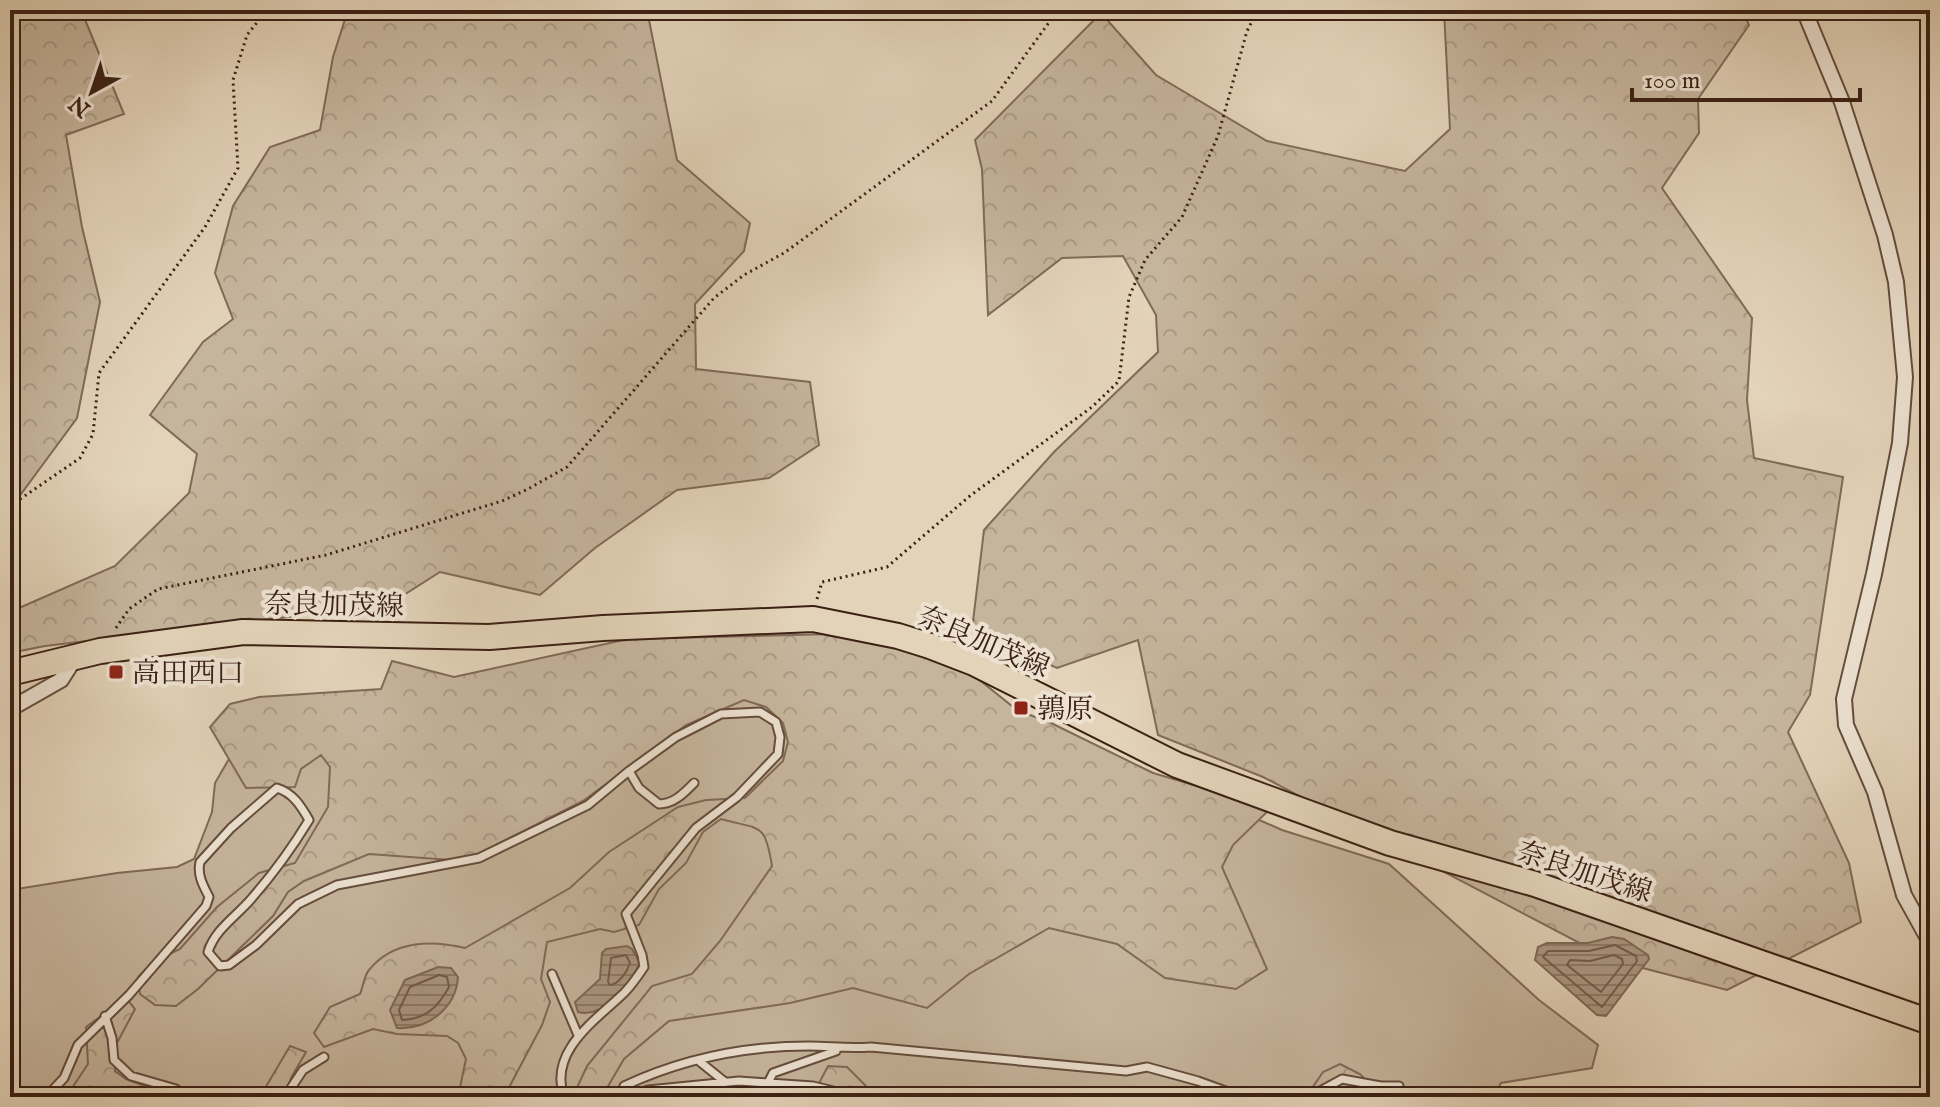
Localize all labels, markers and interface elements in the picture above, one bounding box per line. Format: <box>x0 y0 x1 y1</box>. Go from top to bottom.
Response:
north arrow <box>52 52 132 132</box>
scale bar <box>1632 52 1860 102</box>
text: 100 m <box>1644 66 1700 97</box>
text: N <box>64 89 97 123</box>
street label: 奈良加茂線 <box>264 588 404 625</box>
street label: 奈良加茂線 <box>912 600 1054 687</box>
place label: 高田西口 <box>132 657 244 692</box>
marker: 高田西口 <box>107 663 125 681</box>
place label: 鶉原 <box>1037 693 1093 728</box>
marker: 鶉原 <box>1012 699 1030 717</box>
street label: 奈良加茂線 <box>1512 835 1656 912</box>

